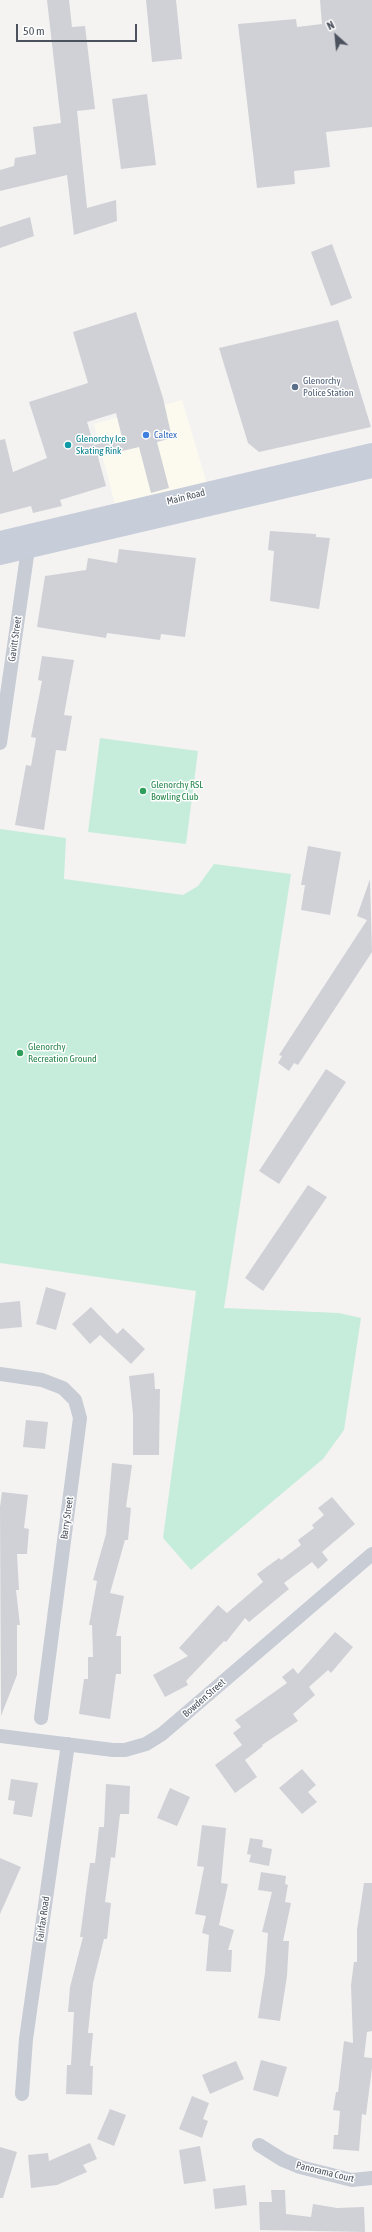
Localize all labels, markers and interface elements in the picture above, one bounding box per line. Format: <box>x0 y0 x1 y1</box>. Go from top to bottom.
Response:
scale bar <box>18 16 139 42</box>
north arrow <box>316 16 356 56</box>
text: N <box>325 18 336 32</box>
text: 50 m <box>23 24 45 38</box>
place label: Glenorchy Police Station <box>303 375 354 398</box>
marker: Glenorchy Police Station <box>290 382 300 392</box>
place label: Caltex <box>154 429 177 441</box>
marker: Caltex <box>141 430 151 440</box>
place label: Glenorchy Ice Skating Rink <box>76 433 126 456</box>
marker: Glenorchy Ice Skating Rink <box>63 440 73 450</box>
street label: Main Road <box>166 486 206 508</box>
street label: Gavitt Street <box>6 616 24 662</box>
place label: Glenorchy RSL Bowling Club <box>151 779 203 802</box>
marker: Glenorchy RSL Bowling Club <box>138 786 148 796</box>
place label: Glenorchy Recreation Ground <box>28 1041 97 1064</box>
marker: Glenorchy Recreation Ground <box>15 1048 25 1058</box>
street label: Barry Street <box>58 1496 76 1540</box>
street label: Bowden Street <box>180 1676 228 1720</box>
street label: Fairfax Road <box>34 1896 52 1942</box>
street label: Panorama Court <box>295 2159 355 2185</box>

